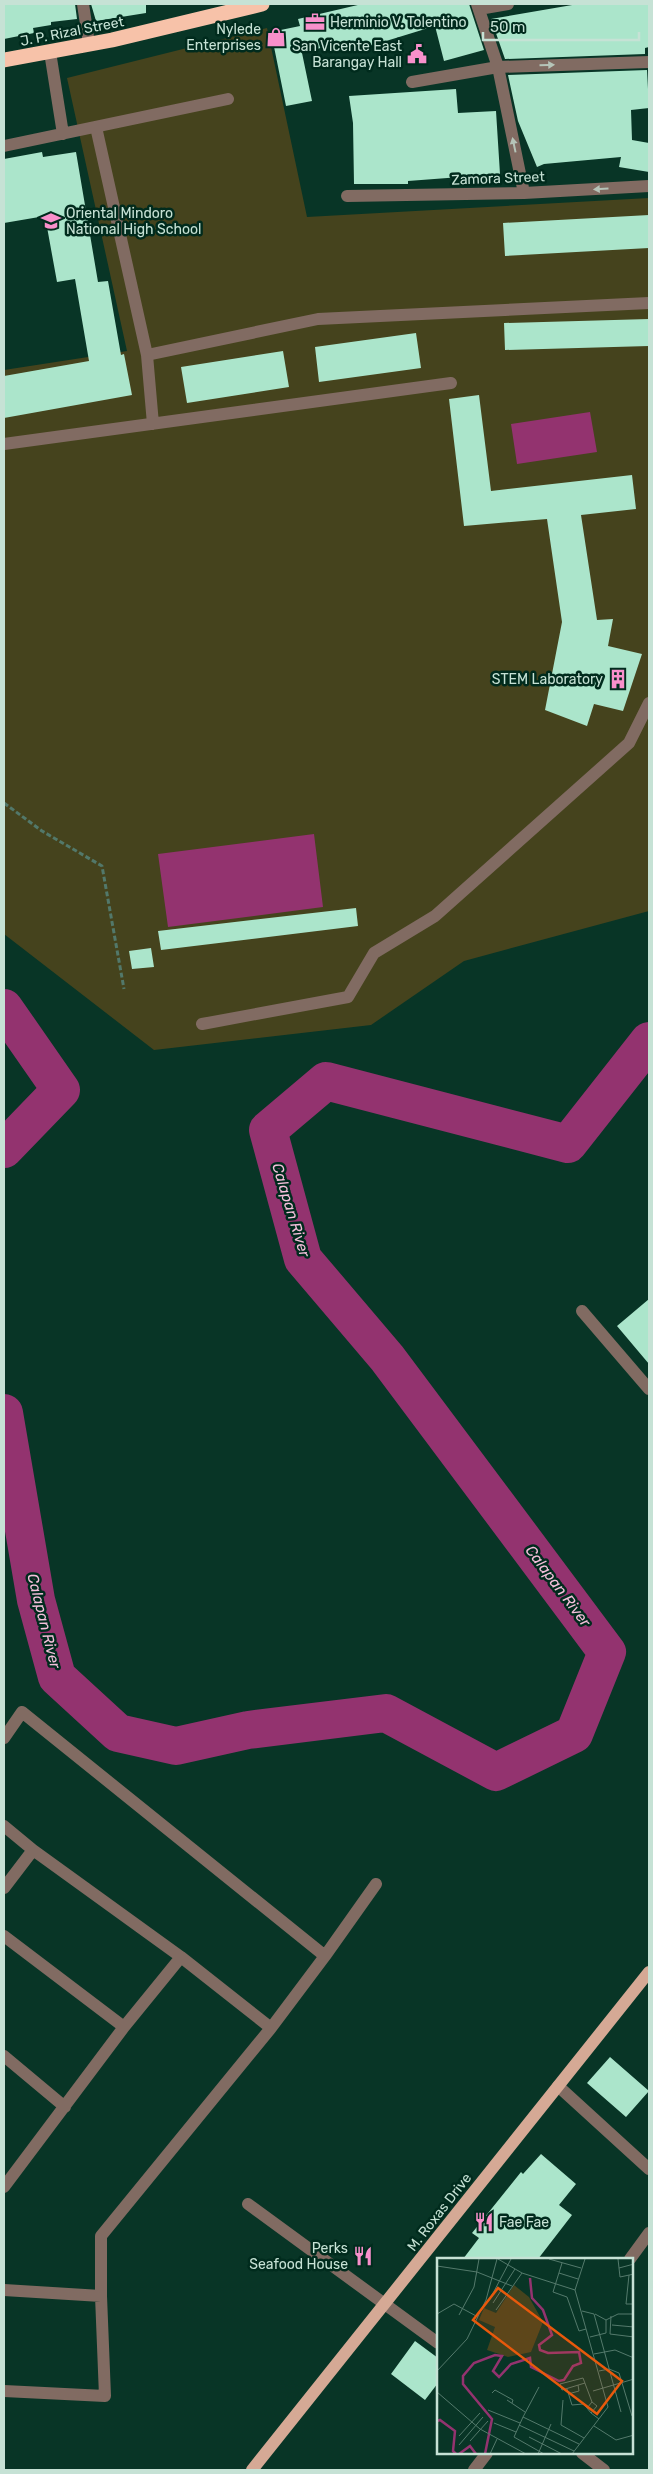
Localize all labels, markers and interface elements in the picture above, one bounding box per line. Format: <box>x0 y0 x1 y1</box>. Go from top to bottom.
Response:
scale bar <box>483 10 639 42</box>
office icon: Herminio V. Tolentino <box>304 11 326 33</box>
street label: J. P. Rizal Street <box>19 13 126 50</box>
place label: Herminio V. Tolentino <box>330 14 467 31</box>
text: 50 m <box>490 18 525 36</box>
place label: Nylede Enterprises <box>186 21 261 54</box>
shop icon: Nylede Enterprises <box>265 26 287 48</box>
place label: San Vicente East Barangay Hall <box>292 38 403 71</box>
public building icon: San Vicente East Barangay Hall <box>406 43 428 65</box>
one-way arrow <box>539 61 555 69</box>
one-way arrow <box>510 137 518 153</box>
street label: Zamora Street <box>451 168 546 189</box>
one-way arrow <box>592 185 608 193</box>
place label: Oriental Mindoro National High School <box>66 205 201 238</box>
school or university icon: Oriental Mindoro National High School <box>40 210 62 232</box>
building icon: STEM Laboratory <box>607 668 629 690</box>
place label: STEM Laboratory <box>492 671 603 688</box>
water label: Calapan River <box>268 1161 314 1260</box>
water label: Calapan River <box>522 1542 595 1631</box>
water label: Calapan River <box>23 1572 65 1672</box>
street label: M. Roxas Drive <box>404 2170 475 2255</box>
restaurant icon: Fae Fae <box>473 2211 495 2233</box>
place label: Fae Fae <box>499 2214 549 2231</box>
place label: Perks Seafood House <box>249 2240 348 2273</box>
restaurant icon: Perks Seafood House <box>352 2245 374 2267</box>
inset map <box>437 2258 633 2454</box>

